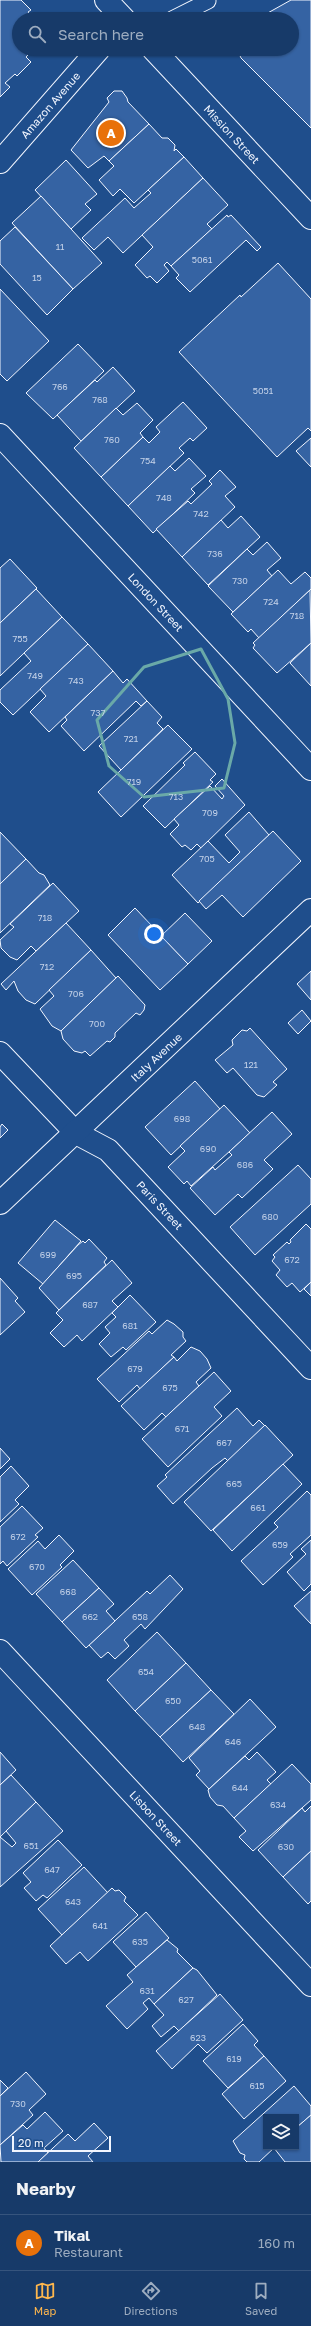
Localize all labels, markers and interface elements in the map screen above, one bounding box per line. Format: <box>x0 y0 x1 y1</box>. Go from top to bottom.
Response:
search box <box>12 12 299 56</box>
icon: search <box>26 23 48 45</box>
text: Search here <box>58 25 144 43</box>
street label: Amazon Avenue <box>18 69 82 141</box>
street label: Mission Street <box>201 102 263 166</box>
pin: A <box>98 118 124 148</box>
house number: 11 <box>56 241 65 252</box>
house number: 5061 <box>192 254 213 265</box>
house number: 15 <box>32 272 42 283</box>
house number: 766 <box>52 381 68 392</box>
house number: 5051 <box>253 385 274 396</box>
house number: 768 <box>92 394 108 405</box>
house number: 760 <box>104 434 120 445</box>
house number: 754 <box>140 455 156 466</box>
house number: 748 <box>156 492 172 503</box>
house number: 742 <box>193 508 209 519</box>
house number: 736 <box>207 548 223 559</box>
street label: London Street <box>126 570 186 634</box>
house number: 730 <box>232 575 248 586</box>
house number: 724 <box>263 596 279 607</box>
house number: 718 <box>290 610 304 621</box>
house number: 755 <box>12 633 28 644</box>
house number: 749 <box>27 670 43 681</box>
house number: 743 <box>68 675 84 686</box>
house number: 737 <box>91 707 106 718</box>
house number: 721 <box>124 733 139 744</box>
house number: 719 <box>127 776 141 787</box>
house number: 713 <box>169 791 183 802</box>
house number: 709 <box>202 807 218 818</box>
house number: 705 <box>199 853 215 864</box>
house number: 718 <box>38 912 52 923</box>
your location <box>144 924 164 944</box>
house number: 712 <box>40 961 54 972</box>
house number: 706 <box>68 988 84 999</box>
house number: 700 <box>89 1018 105 1029</box>
street label: Italy Avenue <box>128 1030 184 1084</box>
house number: 121 <box>244 1059 259 1070</box>
house number: 698 <box>174 1113 190 1124</box>
house number: 690 <box>200 1143 217 1154</box>
house number: 686 <box>237 1159 253 1170</box>
street label: Paris Street <box>134 1178 186 1232</box>
house number: 680 <box>262 1211 279 1222</box>
house number: 699 <box>40 1249 56 1260</box>
house number: 672 <box>284 1254 300 1265</box>
house number: 695 <box>66 1270 82 1281</box>
house number: 687 <box>82 1299 98 1310</box>
house number: 681 <box>122 1320 138 1331</box>
house number: 679 <box>127 1363 143 1374</box>
house number: 675 <box>162 1382 178 1393</box>
house number: 671 <box>175 1423 190 1434</box>
house number: 667 <box>216 1437 232 1448</box>
house number: 665 <box>226 1478 242 1489</box>
house number: 661 <box>250 1502 266 1513</box>
house number: 672 <box>10 1531 26 1542</box>
house number: 659 <box>272 1539 288 1550</box>
house number: 670 <box>29 1561 45 1572</box>
house number: 668 <box>60 1586 76 1597</box>
house number: 662 <box>82 1611 98 1622</box>
house number: 658 <box>132 1611 148 1622</box>
house number: 654 <box>138 1666 155 1677</box>
house number: 650 <box>165 1695 182 1706</box>
house number: 648 <box>189 1721 205 1732</box>
house number: 646 <box>225 1736 241 1747</box>
house number: 644 <box>232 1782 249 1793</box>
street label: Lisbon Street <box>127 1788 185 1848</box>
house number: 634 <box>270 1799 287 1810</box>
house number: 651 <box>23 1840 39 1851</box>
house number: 630 <box>278 1841 295 1852</box>
house number: 647 <box>44 1864 60 1875</box>
house number: 643 <box>65 1896 81 1907</box>
house number: 641 <box>92 1920 108 1931</box>
house number: 635 <box>132 1936 148 1947</box>
house number: 631 <box>139 1985 155 1996</box>
house number: 627 <box>178 1994 194 2005</box>
house number: 623 <box>190 2032 206 2043</box>
house number: 619 <box>226 2053 242 2064</box>
house number: 615 <box>249 2080 265 2091</box>
house number: 730 <box>10 2098 26 2109</box>
map controls <box>263 2114 299 2150</box>
button: layers <box>263 2114 299 2150</box>
scale bar <box>12 2134 111 2153</box>
text: 20 m <box>18 2136 44 2149</box>
text: Nearby <box>16 2178 76 2199</box>
text: Tikal <box>54 2226 90 2244</box>
text: A <box>24 2235 34 2251</box>
text: 160 m <box>258 2235 295 2251</box>
text: Restaurant <box>54 2244 123 2260</box>
tab: Map <box>34 2280 56 2317</box>
tab: Directions <box>124 2280 178 2317</box>
tab: Saved <box>245 2280 277 2317</box>

